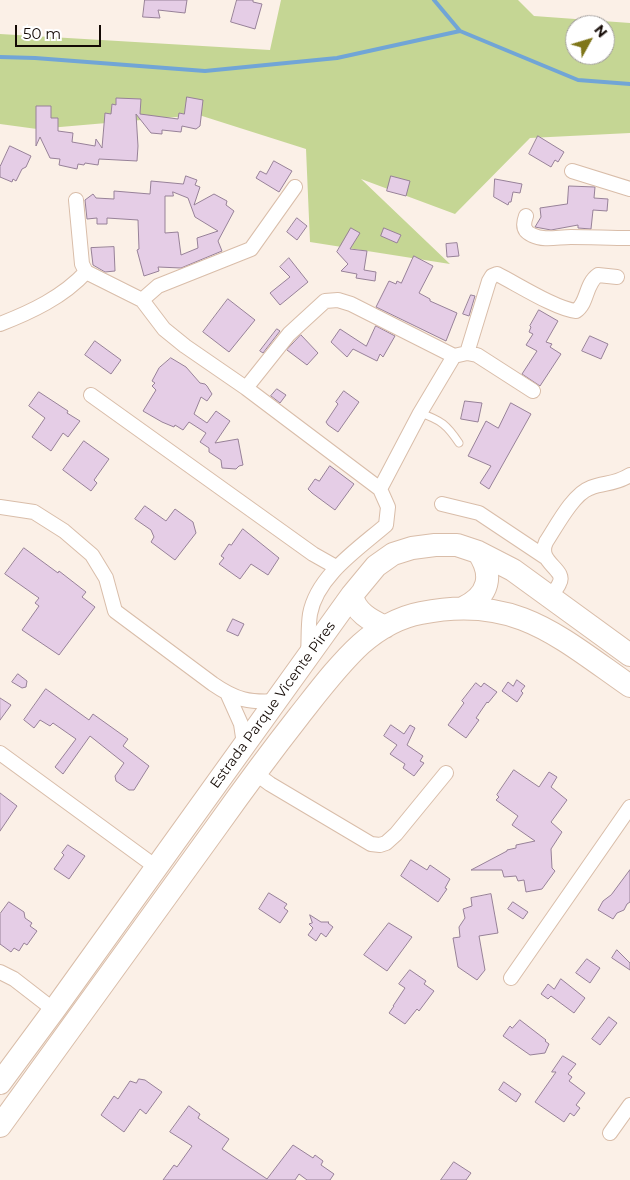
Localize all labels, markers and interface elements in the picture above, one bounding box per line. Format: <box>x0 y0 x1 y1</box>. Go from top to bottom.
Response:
scale bar <box>18 15 104 47</box>
north arrow <box>565 15 615 65</box>
text: N <box>590 21 611 41</box>
text: 50 m <box>23 24 61 43</box>
street label: Estrada Parque Vicente Pires <box>207 618 339 792</box>

